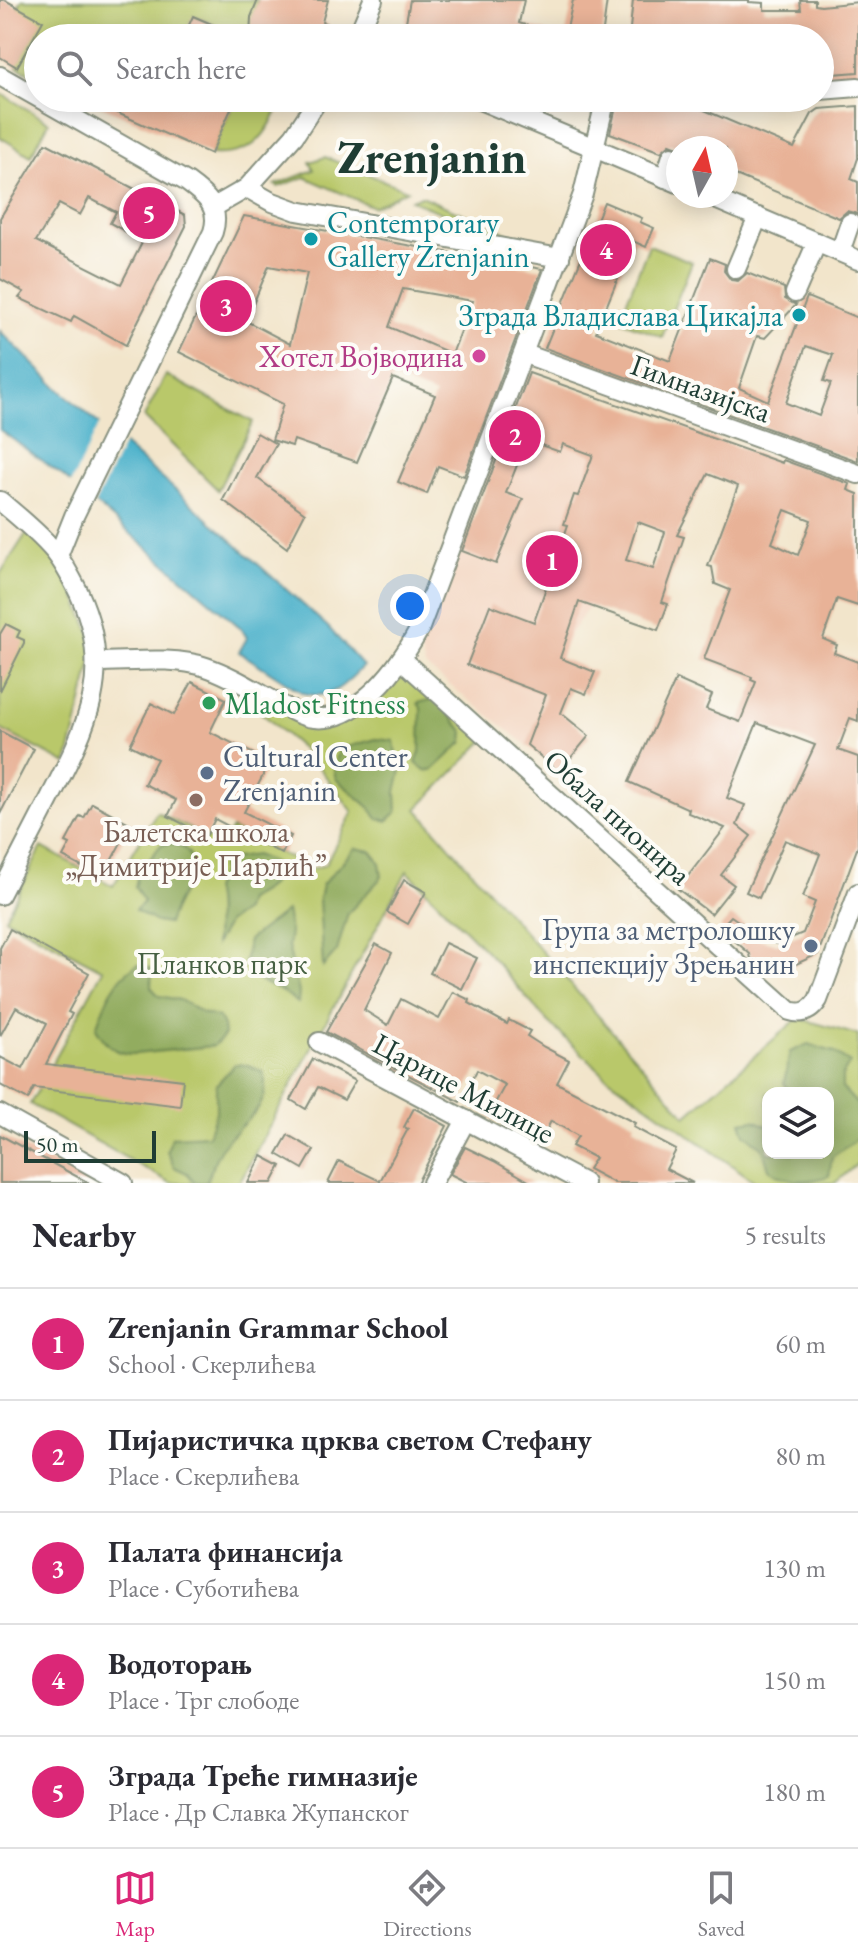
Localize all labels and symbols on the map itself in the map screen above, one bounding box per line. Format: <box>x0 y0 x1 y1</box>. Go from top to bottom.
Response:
district label: Zrenjanin <box>337 127 527 187</box>
north arrow <box>666 136 738 208</box>
pin: 5 <box>123 183 175 243</box>
place label: Contemporary Gallery Zrenjanin <box>327 203 530 276</box>
pin: 4 <box>580 220 632 280</box>
marker: Contemporary Gallery Zrenjanin <box>302 230 320 248</box>
pin: 3 <box>200 276 252 336</box>
place label: Зграда Владислава Цикајла <box>459 296 783 335</box>
marker: Зграда Владислава Цикајла <box>790 306 808 324</box>
place label: Хотел Војводина <box>258 337 463 376</box>
street label: Гимназијска <box>626 345 776 431</box>
marker: Хотел Војводина <box>470 347 488 365</box>
pin: 2 <box>489 406 541 466</box>
pin: 1 <box>526 531 578 591</box>
your location <box>390 586 430 626</box>
place label: Mladost Fitness <box>225 684 405 723</box>
marker: Mladost Fitness <box>200 694 218 712</box>
place label: Cultural Center Zrenjanin <box>223 737 408 810</box>
street label: Обала пионира <box>536 741 700 893</box>
marker: Cultural Center Zrenjanin <box>198 764 216 782</box>
marker: Балетска школа „Димитрије Парлић” <box>187 791 205 809</box>
place label: Балетска школа „Димитрије Парлић” <box>65 812 327 885</box>
place label: Група за метролошку инспекцију Зрењанин <box>533 910 796 983</box>
marker: Група за метролошку инспекцију Зрењанин <box>802 937 820 955</box>
park label: Планков парк <box>136 944 308 983</box>
street label: Царице Милице <box>367 1024 561 1152</box>
scale bar <box>24 1127 156 1163</box>

